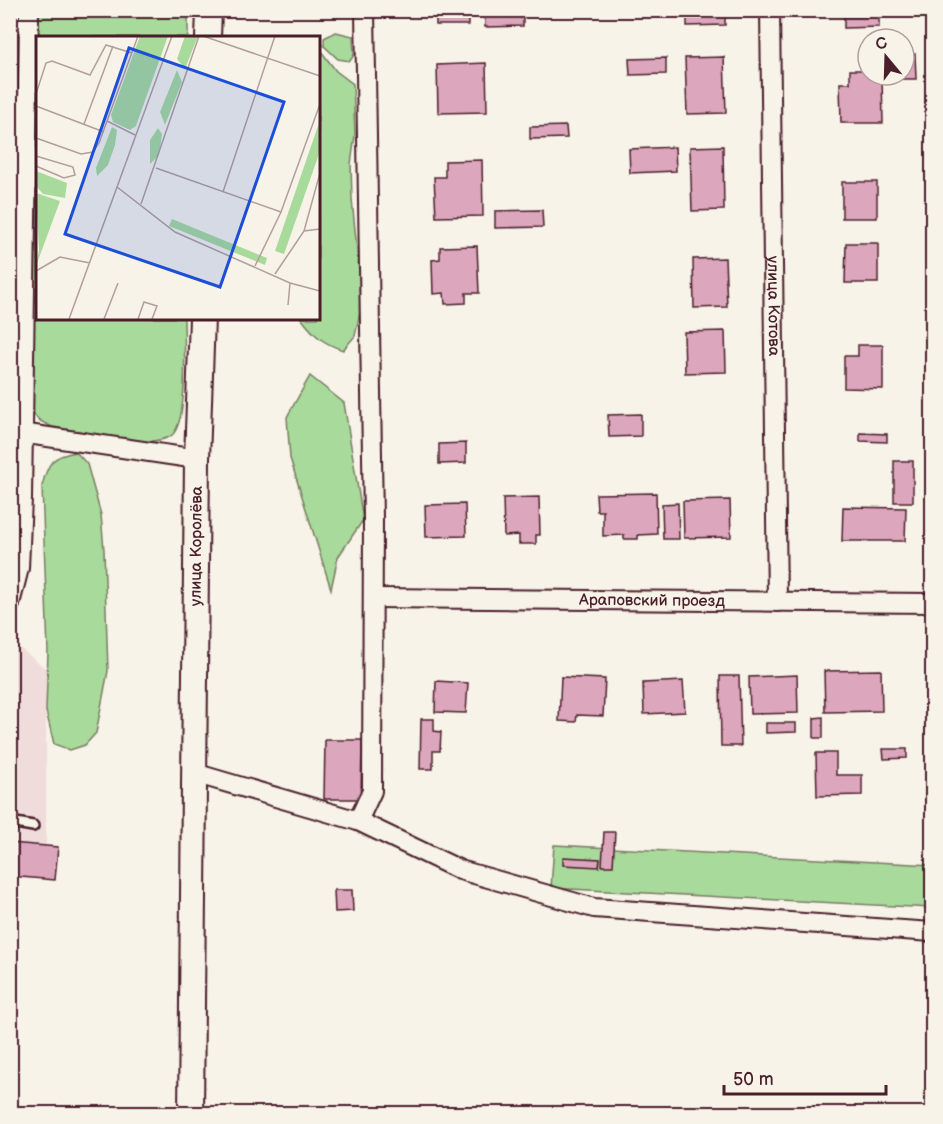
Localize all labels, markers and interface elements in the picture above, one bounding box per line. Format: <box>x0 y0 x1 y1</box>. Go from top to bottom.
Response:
north arrow <box>856 27 916 87</box>
text: С <box>873 33 890 55</box>
inset map <box>36 36 320 320</box>
street label: улица Котова <box>763 256 784 357</box>
street label: улица Королёва <box>186 485 206 606</box>
street label: Араповский проезд <box>578 590 725 611</box>
scale bar <box>724 1058 886 1096</box>
text: 50 m <box>733 1069 774 1090</box>

